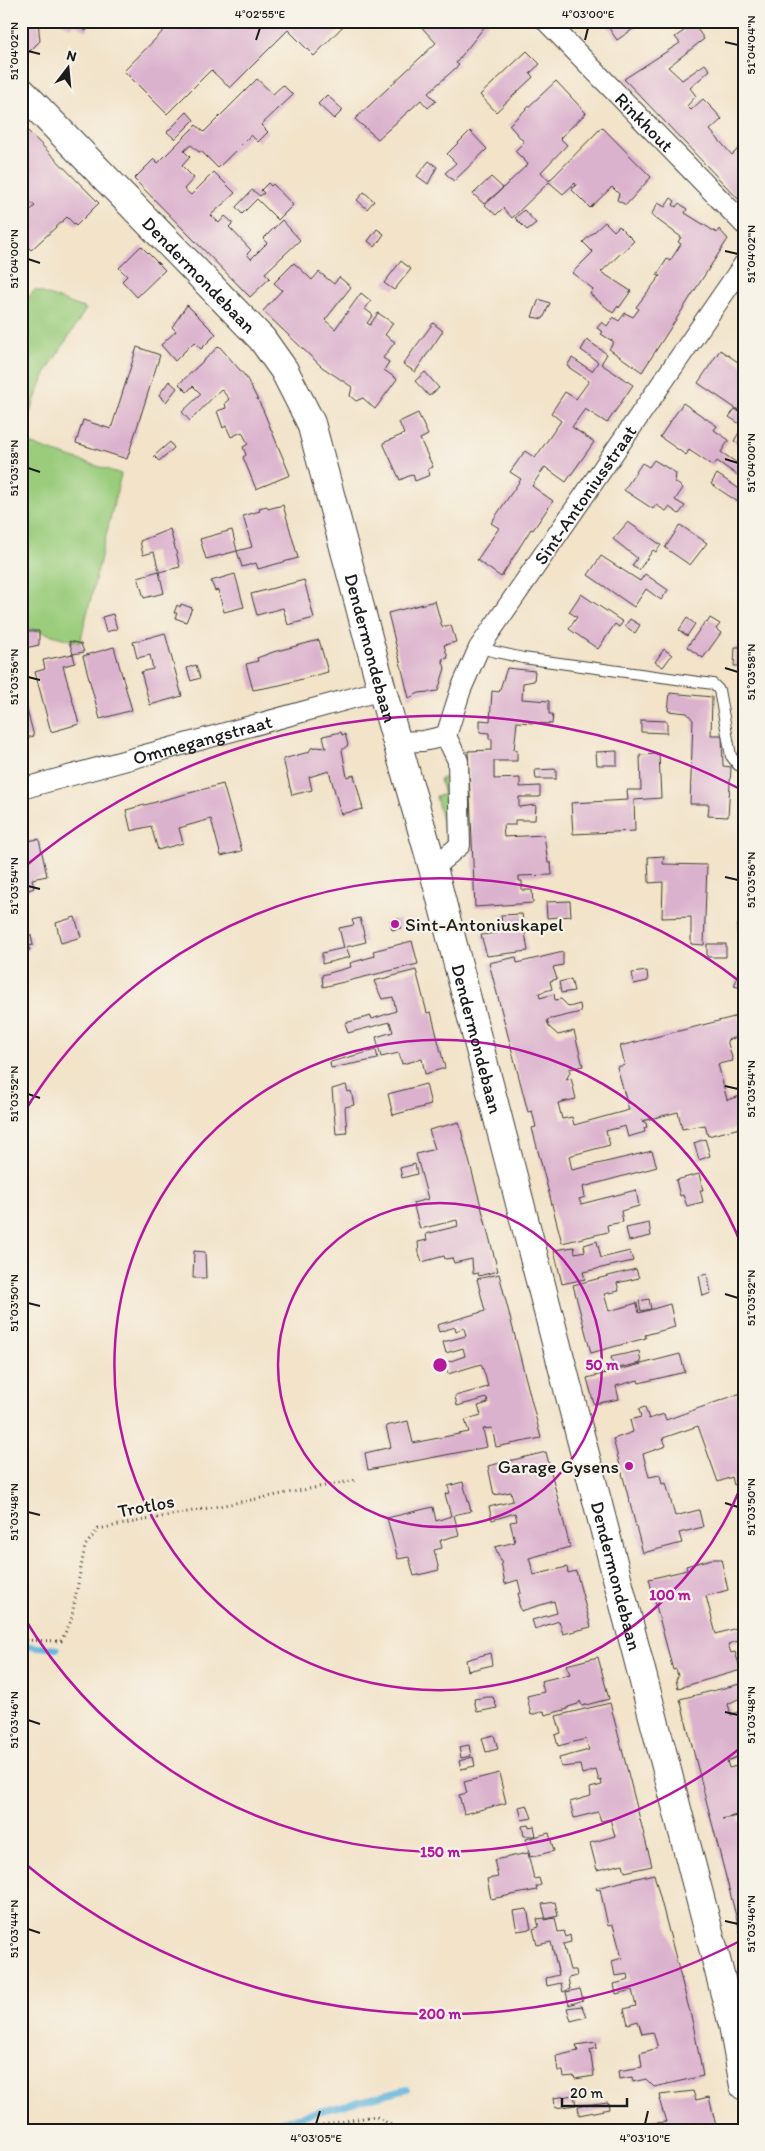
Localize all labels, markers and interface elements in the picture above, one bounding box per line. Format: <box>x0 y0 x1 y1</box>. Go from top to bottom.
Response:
text: 4°02'55"E <box>235 7 286 21</box>
text: 4°03'00"E <box>562 7 615 21</box>
text: 51°04'04"N <box>744 15 758 75</box>
text: 51°04'02"N <box>7 22 21 80</box>
north arrow <box>42 42 92 92</box>
text: N <box>65 47 78 65</box>
street label: Rinkhout <box>610 87 679 157</box>
street label: Dendermondebaan <box>138 211 261 338</box>
text: 51°04'02"N <box>744 225 758 283</box>
text: 51°04'00"N <box>7 229 21 289</box>
street label: Sint-Antoniusstraat <box>529 420 641 569</box>
text: 51°04'00"N <box>744 433 758 493</box>
text: 51°03'58"N <box>7 440 21 496</box>
street label: Dendermondebaan <box>340 571 402 725</box>
text: 51°03'58"N <box>744 644 758 700</box>
text: 51°03'56"N <box>7 649 21 705</box>
street label: Ommegangstraat <box>130 709 275 769</box>
text: 51°03'56"N <box>744 852 758 908</box>
text: 51°03'54"N <box>7 857 21 915</box>
place label: Sint-Antoniuskapel <box>405 913 564 936</box>
marker: Sint-Antoniuskapel <box>389 918 401 930</box>
street label: Dendermondebaan <box>447 961 508 1116</box>
text: 51°03'54"N <box>744 1060 758 1118</box>
text: 51°03'52"N <box>7 1066 21 1122</box>
text: 51°03'52"N <box>744 1270 758 1326</box>
text: 51°03'50"N <box>7 1274 21 1332</box>
centre of rings <box>431 1356 449 1374</box>
text: 50 m <box>585 1356 619 1374</box>
place label: Garage Gysens <box>498 1455 619 1478</box>
marker: Garage Gysens <box>623 1460 635 1472</box>
text: 51°03'50"N <box>744 1478 758 1536</box>
text: 51°03'48"N <box>7 1483 21 1541</box>
street label: Trotlos <box>116 1489 176 1523</box>
street label: Dendermondebaan <box>586 1499 647 1653</box>
text: 100 m <box>649 1586 691 1604</box>
text: 51°03'48"N <box>744 1686 758 1744</box>
text: 51°03'46"N <box>7 1691 21 1749</box>
text: 150 m <box>420 1843 460 1861</box>
text: 51°03'46"N <box>744 1895 758 1953</box>
text: 51°03'44"N <box>7 1900 21 1958</box>
text: 200 m <box>419 2005 462 2023</box>
scale bar <box>562 2076 628 2108</box>
text: 20 m <box>570 2084 604 2102</box>
text: 4°03'05"E <box>290 2131 342 2145</box>
text: 4°03'10"E <box>620 2131 671 2145</box>

